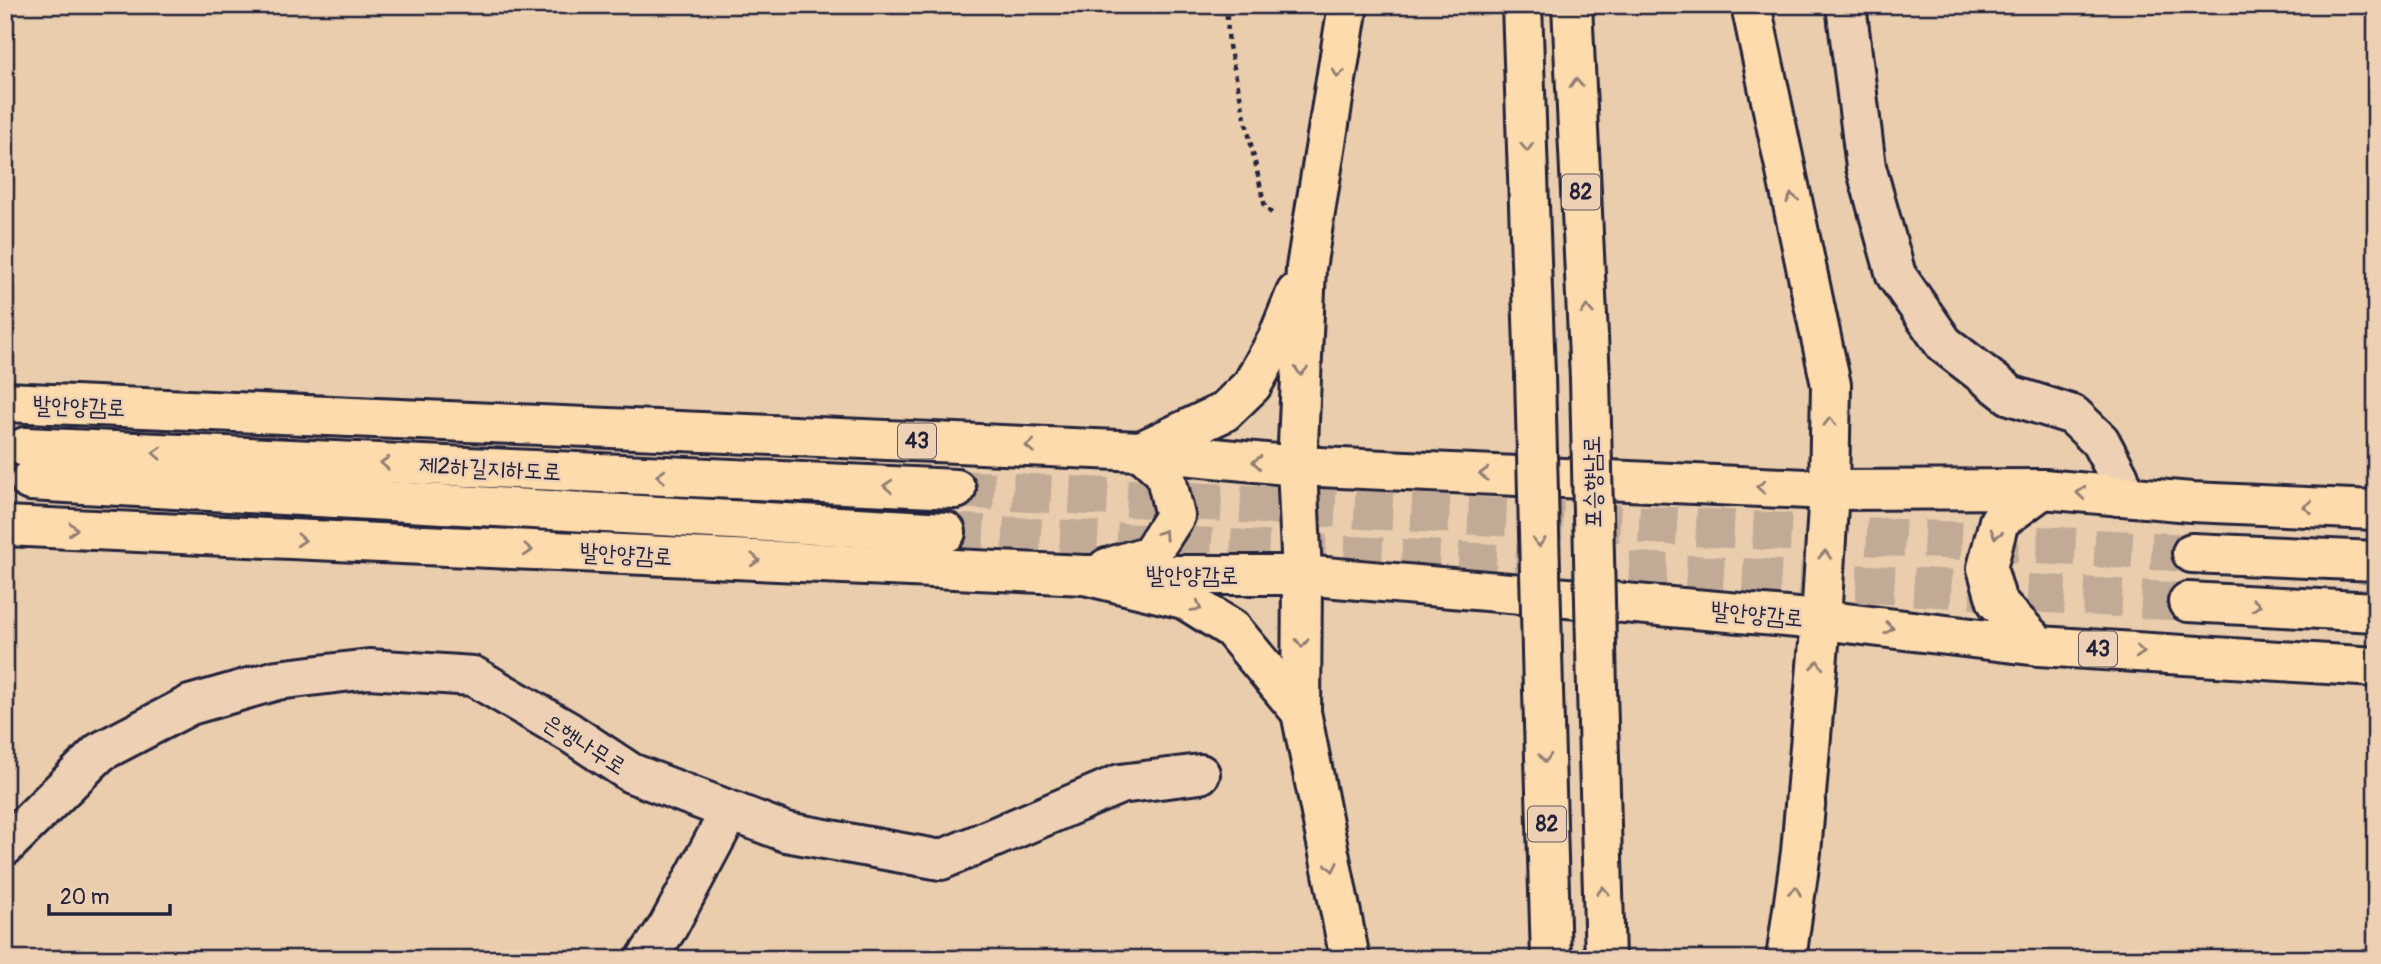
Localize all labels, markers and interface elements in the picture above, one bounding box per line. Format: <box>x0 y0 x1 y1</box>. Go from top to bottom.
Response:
one-way arrow <box>1330 67 1345 79</box>
one-way arrow <box>1568 77 1583 88</box>
one-way arrow <box>1519 142 1534 153</box>
road number: 82 <box>1562 174 1600 210</box>
one-way arrow <box>1785 192 1800 204</box>
one-way arrow <box>1579 304 1594 315</box>
one-way arrow <box>1294 366 1309 377</box>
street label: 발안양감로 <box>32 390 126 423</box>
one-way arrow <box>1822 416 1838 427</box>
road number: 43 <box>898 424 936 458</box>
street label: 포승향남로 <box>1577 435 1608 529</box>
one-way arrow <box>1025 439 1036 454</box>
one-way arrow <box>152 445 163 460</box>
street label: 제2하길지하도로 <box>418 450 562 487</box>
one-way arrow <box>1252 455 1263 470</box>
one-way arrow <box>379 456 390 471</box>
one-way arrow <box>1479 467 1490 482</box>
one-way arrow <box>655 468 666 483</box>
one-way arrow <box>882 479 893 494</box>
one-way arrow <box>1755 479 1766 494</box>
one-way arrow <box>2075 486 2086 501</box>
one-way arrow <box>2302 499 2313 514</box>
one-way arrow <box>68 522 79 537</box>
one-way arrow <box>1989 528 2004 540</box>
one-way arrow <box>1155 529 1168 542</box>
one-way arrow <box>295 532 306 547</box>
one-way arrow <box>1531 537 1547 547</box>
street label: 발안양감로 <box>579 538 673 571</box>
one-way arrow <box>523 542 534 557</box>
one-way arrow <box>1817 549 1832 560</box>
one-way arrow <box>750 553 761 568</box>
street label: 발안양감로 <box>1146 561 1238 590</box>
street label: 발안양감로 <box>1710 596 1804 633</box>
one-way arrow <box>2251 598 2262 613</box>
one-way arrow <box>1190 599 1203 612</box>
one-way arrow <box>1883 621 1895 636</box>
road number: 43 <box>2079 632 2117 666</box>
one-way arrow <box>1294 638 1310 649</box>
one-way arrow <box>2135 644 2146 659</box>
one-way arrow <box>1809 659 1824 670</box>
street label: 은행나무로 <box>538 708 632 781</box>
one-way arrow <box>1537 754 1553 764</box>
road number: 82 <box>1528 806 1566 842</box>
one-way arrow <box>1323 861 1338 873</box>
scale bar <box>49 873 170 917</box>
text: 20 m <box>60 884 109 911</box>
one-way arrow <box>1596 885 1611 896</box>
one-way arrow <box>1787 885 1802 897</box>

